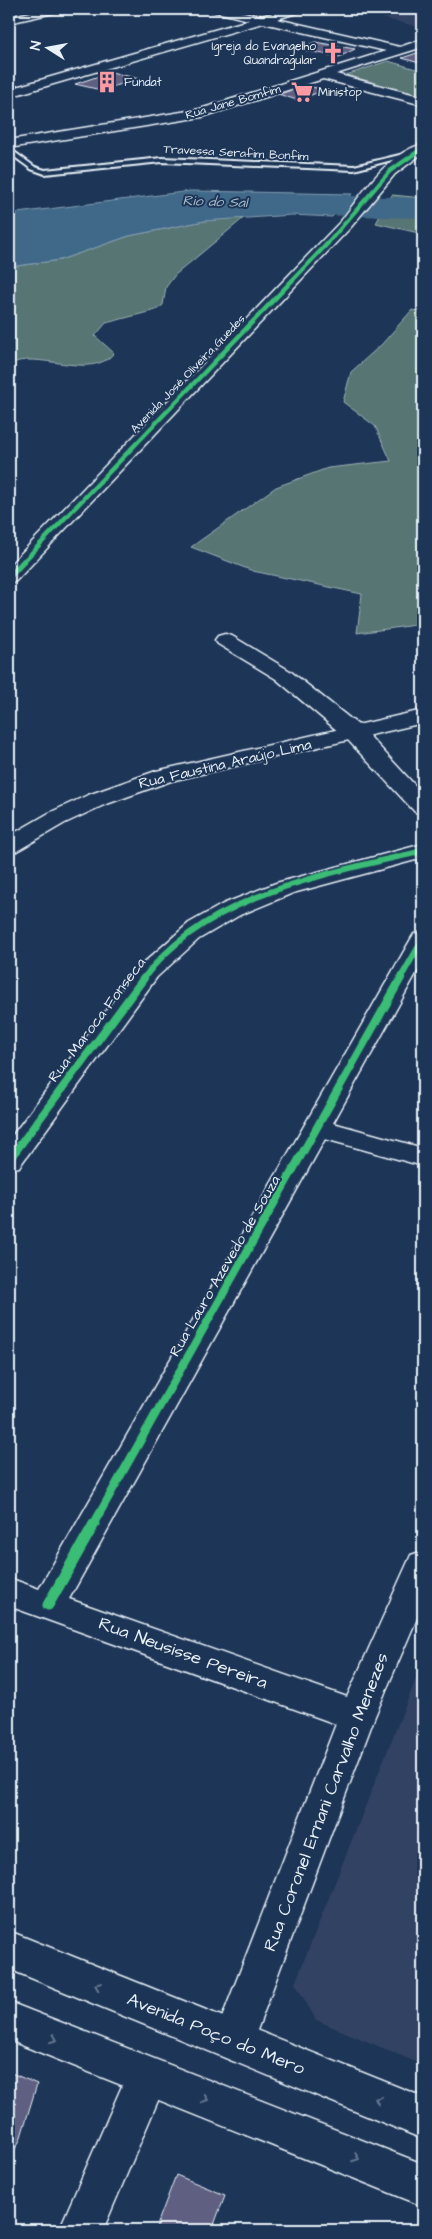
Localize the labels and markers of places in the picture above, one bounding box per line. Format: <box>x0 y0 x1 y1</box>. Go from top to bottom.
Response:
place label: Igreja do Evangelho Quandragular <box>211 38 316 70</box>
church icon: Igreja do Evangelho Quandragular <box>320 40 346 66</box>
building icon: Fundat <box>94 69 120 95</box>
place label: Fundat <box>124 74 162 91</box>
supermarket icon: Ministop <box>289 79 315 105</box>
place label: Ministop <box>318 84 362 101</box>

